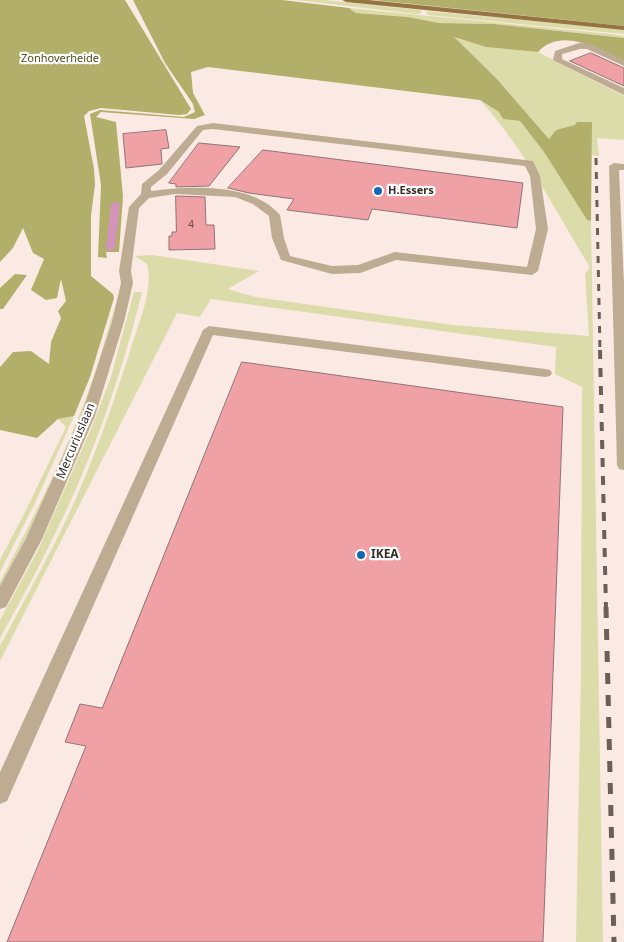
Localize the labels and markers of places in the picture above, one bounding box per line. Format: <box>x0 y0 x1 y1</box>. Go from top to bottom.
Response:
place label: H.Essers <box>388 184 434 198</box>
marker: H.Essers <box>372 185 384 197</box>
place label: IKEA <box>371 548 399 562</box>
marker: IKEA <box>355 549 367 561</box>

